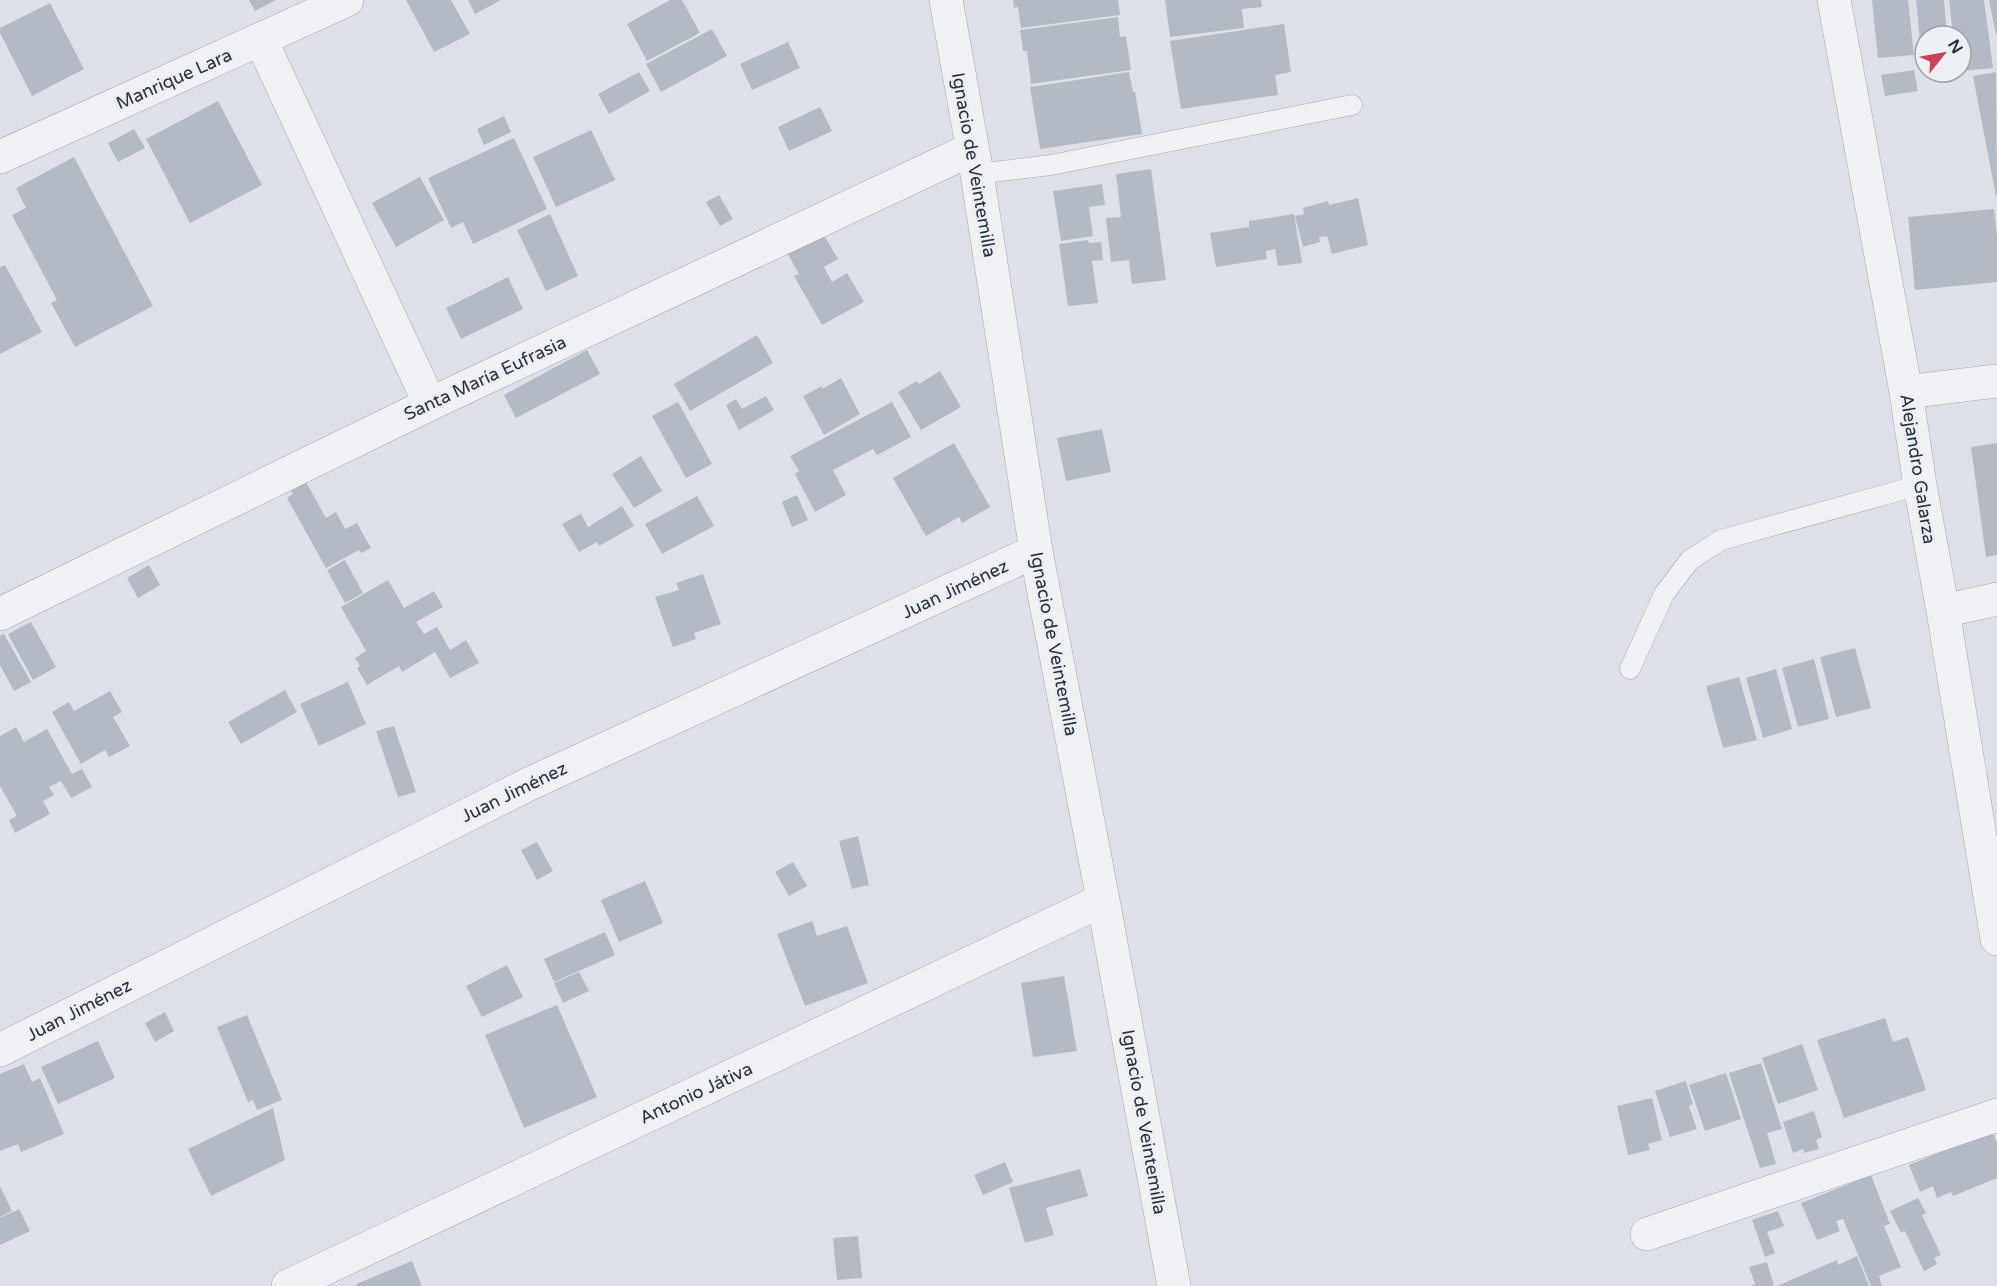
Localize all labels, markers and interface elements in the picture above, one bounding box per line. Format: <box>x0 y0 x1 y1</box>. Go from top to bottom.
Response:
north arrow <box>1913 24 1973 84</box>
text: N <box>1943 36 1967 57</box>
street label: Manrique Lara <box>113 44 235 114</box>
street label: Ignacio de Veintemilla <box>947 71 1001 259</box>
street label: Santa María Eufrasia <box>400 331 570 425</box>
street label: Alejandro Galarza <box>1895 392 1941 546</box>
street label: Ignacio de Veintemilla <box>1025 550 1083 738</box>
street label: Juan Jiménez <box>898 555 1012 623</box>
street label: Juan Jiménez <box>458 757 570 827</box>
street label: Juan Jiménez <box>23 974 135 1046</box>
street label: Ignacio de Veintemilla <box>1117 1028 1171 1216</box>
street label: Antonio Játiva <box>636 1057 756 1129</box>

